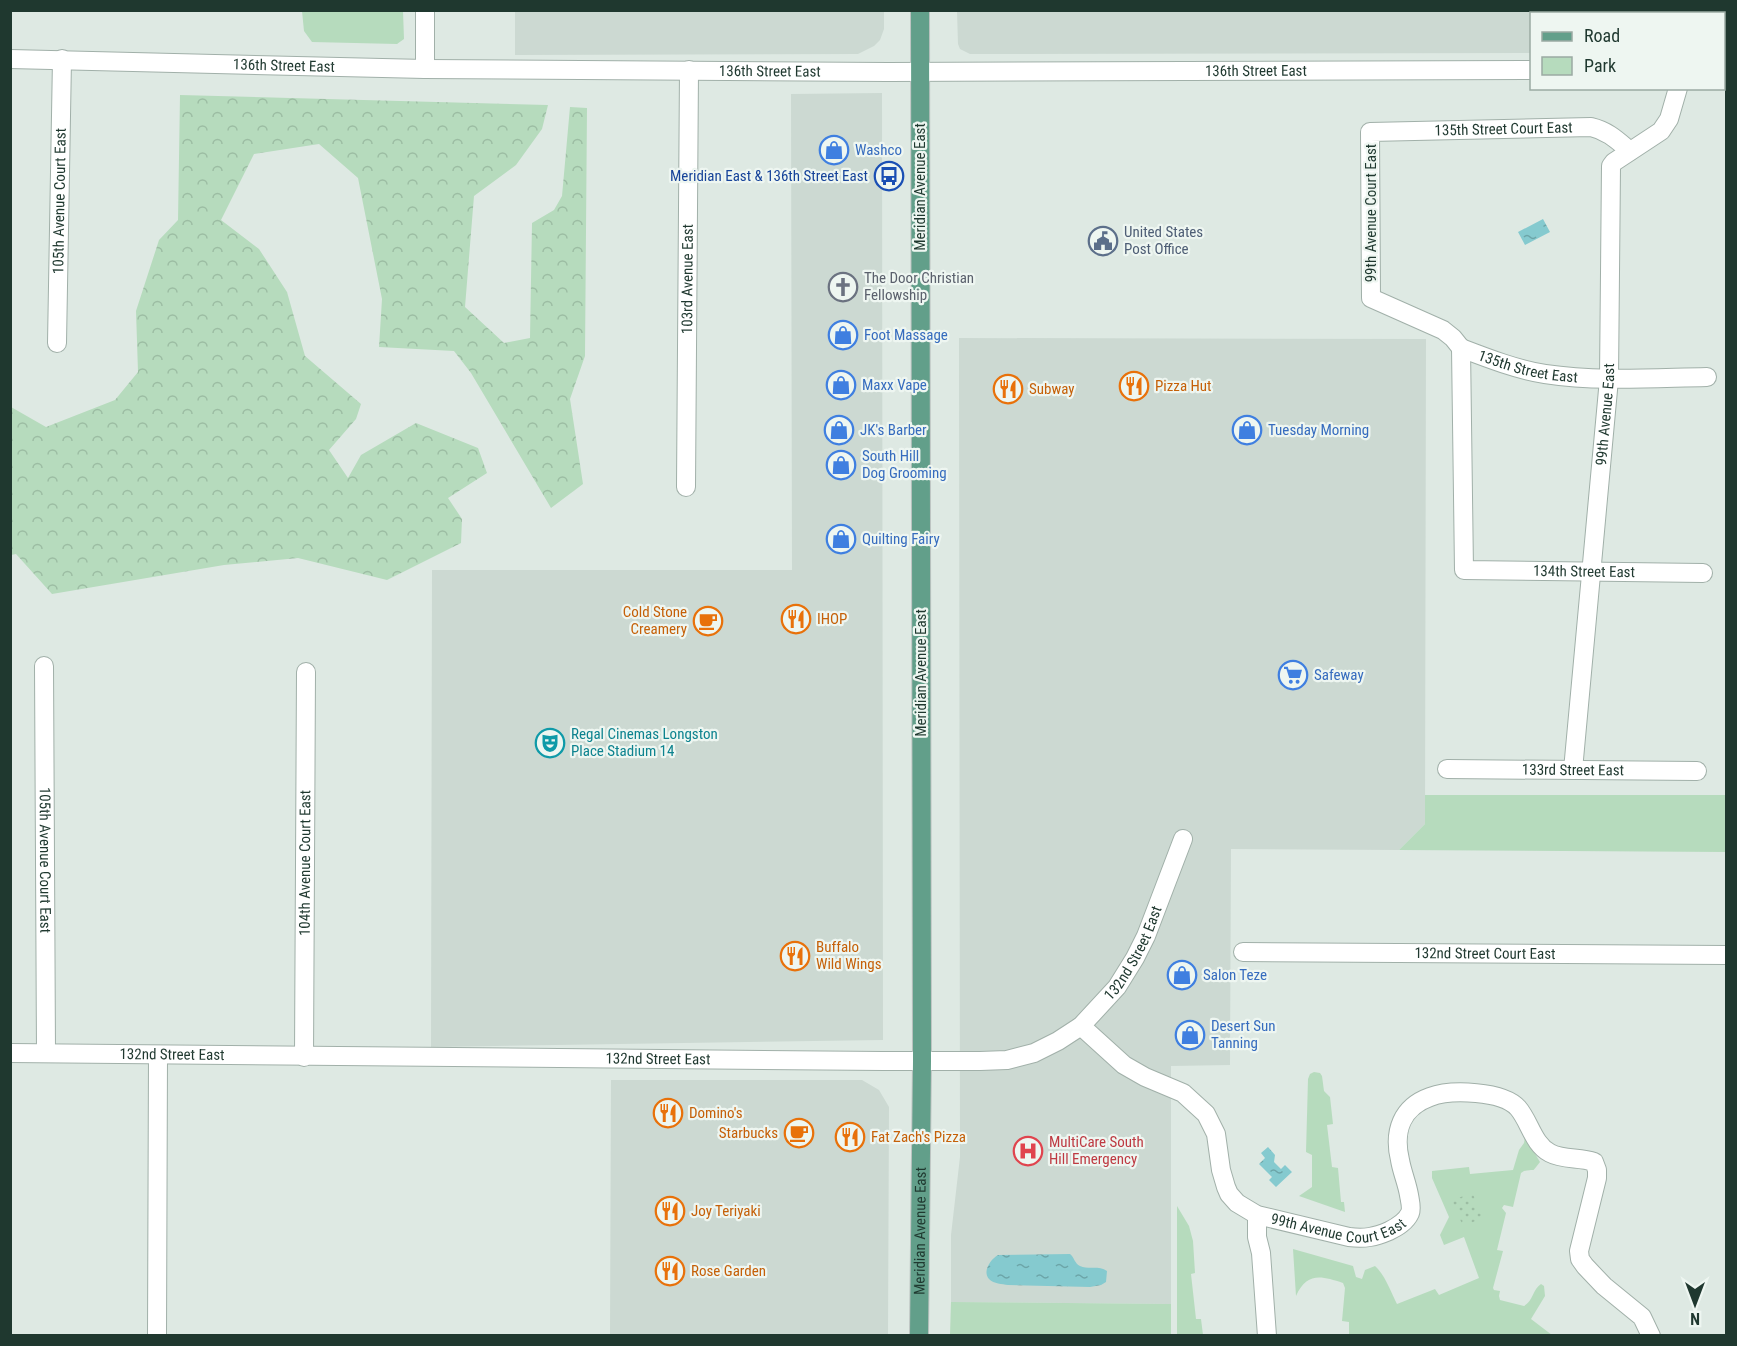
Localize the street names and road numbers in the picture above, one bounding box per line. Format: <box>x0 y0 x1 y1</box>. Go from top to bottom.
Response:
street label: 136th Street East <box>233 55 335 76</box>
street label: 136th Street East <box>719 62 821 81</box>
street label: 136th Street East <box>1205 62 1307 80</box>
street label: 135th Street Court East <box>1434 118 1573 140</box>
street label: Meridian Avenue East <box>911 123 929 251</box>
street label: 105th Avenue Court East <box>49 128 70 274</box>
street label: 99th Avenue Court East <box>1362 144 1380 282</box>
street label: 103rd Avenue East <box>678 224 697 334</box>
street label: 135th Street East <box>1476 346 1578 387</box>
street label: 99th Avenue East <box>1592 363 1618 466</box>
street label: 134th Street East <box>1533 562 1635 581</box>
street label: Meridian Avenue East <box>912 609 930 737</box>
street label: 133rd Street East <box>1522 761 1624 779</box>
street label: 105th Avenue Court East <box>36 787 54 933</box>
street label: 104th Avenue Court East <box>296 790 314 936</box>
street label: 132nd Street East <box>1100 903 1166 1004</box>
street label: 132nd Street Court East <box>1414 944 1556 963</box>
street label: 132nd Street East <box>119 1045 225 1064</box>
street label: 132nd Street East <box>605 1049 711 1068</box>
street label: Meridian Avenue East <box>910 1167 930 1295</box>
street label: 99th Avenue Court East <box>1268 1207 1406 1225</box>

